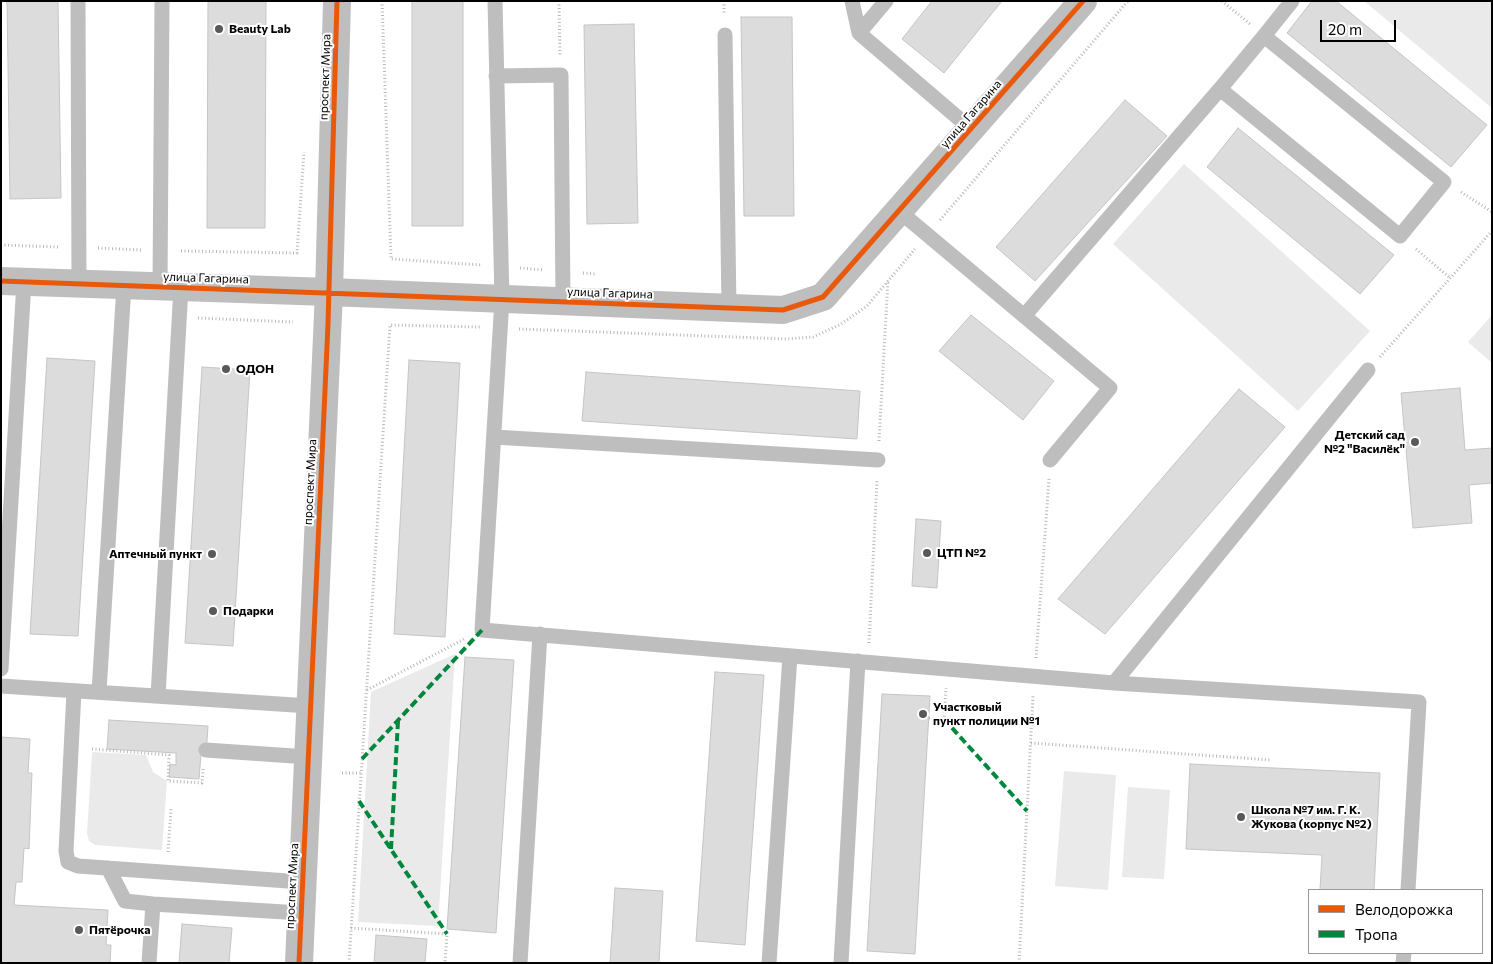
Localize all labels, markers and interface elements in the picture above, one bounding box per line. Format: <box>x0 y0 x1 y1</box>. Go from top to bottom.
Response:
scale bar <box>1323 10 1399 42</box>
text: 20 m <box>1328 20 1362 38</box>
place label: Beauty Lab <box>229 22 291 36</box>
marker: Beauty Lab <box>213 23 225 35</box>
street label: проспект Мира <box>316 34 334 120</box>
street label: улица Гагарина <box>938 77 1004 151</box>
street label: улица Гагарина <box>163 269 249 287</box>
street label: улица Гагарина <box>567 284 653 302</box>
place label: ОДОН <box>236 362 274 376</box>
marker: ОДОН <box>220 363 232 375</box>
place label: Детский сад №2 "Василёк" <box>1324 428 1405 456</box>
marker: Детский сад №2 "Василёк" <box>1409 436 1421 448</box>
street label: проспект Мира <box>301 439 319 525</box>
place label: ЦТП №2 <box>937 546 986 560</box>
place label: Аптечный пункт <box>109 547 202 561</box>
marker: ЦТП №2 <box>921 547 933 559</box>
marker: Аптечный пункт <box>206 548 218 560</box>
place label: Подарки <box>223 604 274 618</box>
marker: Подарки <box>207 605 219 617</box>
place label: Участковый пункт полиции №1 <box>933 700 1040 728</box>
marker: Участковый пункт полиции №1 <box>917 708 929 720</box>
place label: Школа №7 им. Г. К. Жукова (корпус №2) <box>1251 803 1372 831</box>
marker: Школа №7 им. Г. К. Жукова (корпус №2) <box>1235 811 1247 823</box>
street label: проспект Мира <box>283 843 301 929</box>
legend <box>1308 889 1483 954</box>
text: Велодорожка <box>1355 900 1453 918</box>
place label: Пятёрочка <box>89 923 151 937</box>
marker: Пятёрочка <box>73 924 85 936</box>
text: Тропа <box>1355 925 1397 943</box>

